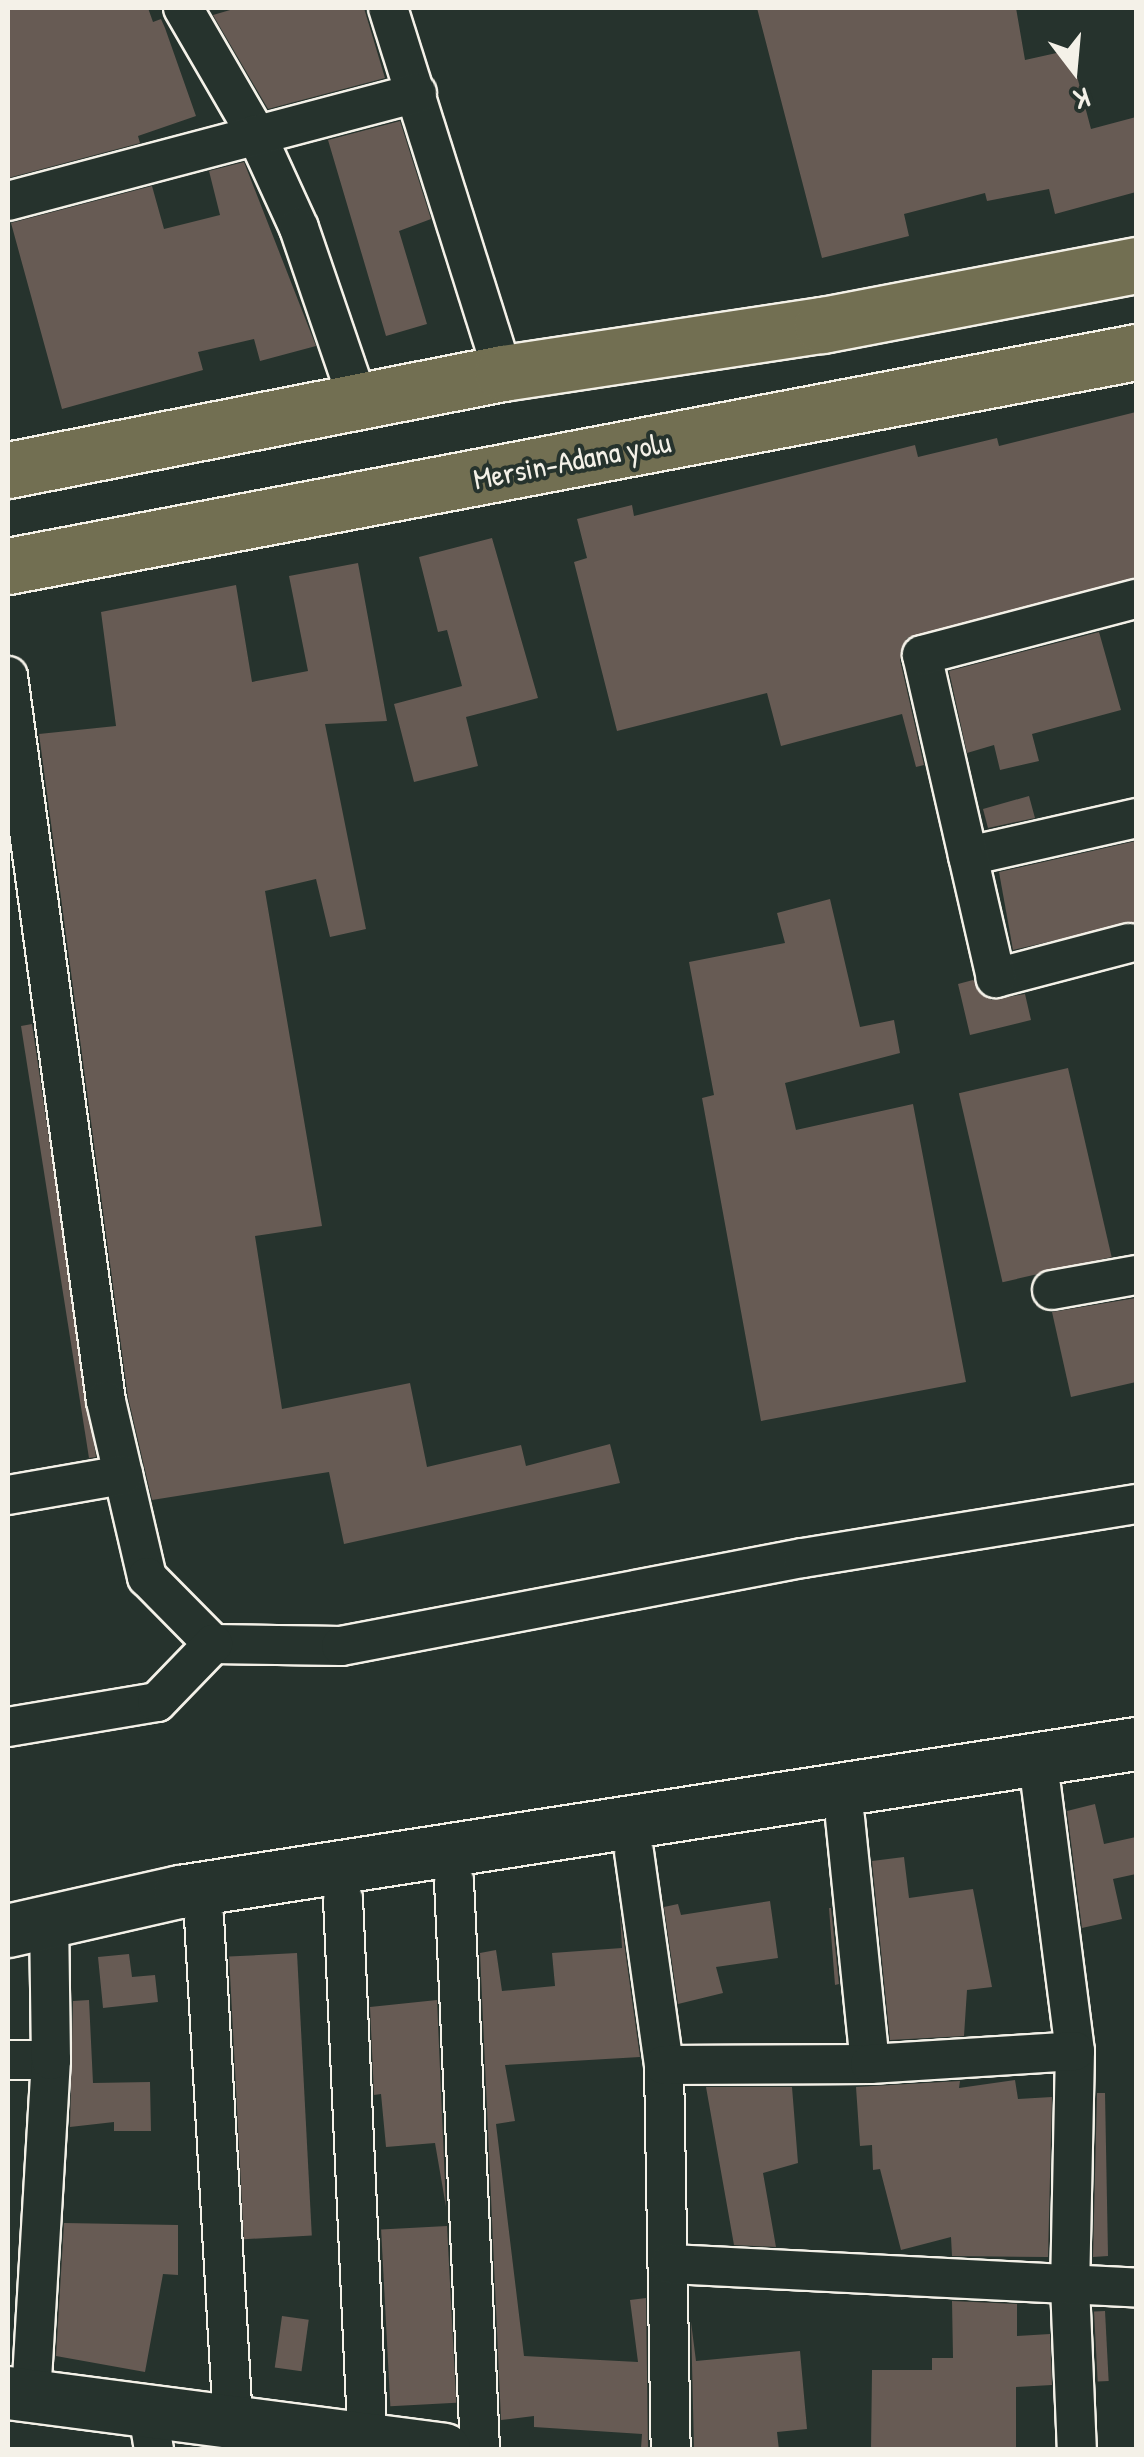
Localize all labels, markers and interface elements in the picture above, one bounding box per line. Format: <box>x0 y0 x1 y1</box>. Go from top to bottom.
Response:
north arrow <box>1024 20 1124 120</box>
text: K <box>1070 79 1095 119</box>
street label: Mersin-Adana yolu <box>470 423 674 497</box>

